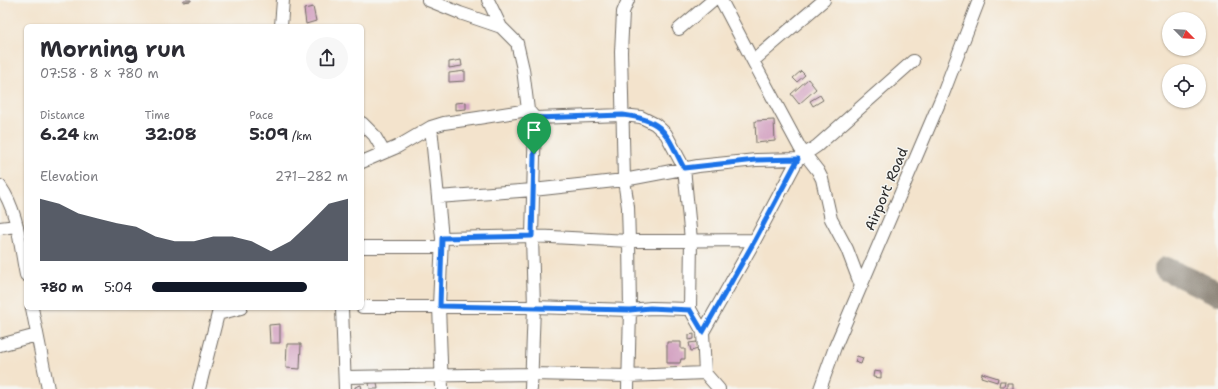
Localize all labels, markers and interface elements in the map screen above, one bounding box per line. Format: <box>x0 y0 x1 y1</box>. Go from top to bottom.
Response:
north arrow <box>1162 12 1206 56</box>
map controls <box>1162 12 1206 108</box>
text: Morning run <box>40 35 185 64</box>
button: share <box>306 37 348 79</box>
button: locate <box>1162 64 1206 108</box>
text: 07:58 · 8 × 780 m <box>40 65 159 82</box>
text: Distance <box>40 108 85 123</box>
text: Time <box>145 108 170 123</box>
text: Pace <box>249 108 274 123</box>
pin <box>517 113 551 154</box>
icon: arrive <box>523 119 545 141</box>
text: 6.24 <box>40 123 79 145</box>
text: 32:08 <box>145 123 197 145</box>
text: 5:09 <box>249 123 288 145</box>
text: km <box>79 129 99 144</box>
text: /km <box>288 129 312 144</box>
street label: Airport Road <box>860 145 912 233</box>
text: Elevation <box>40 168 98 185</box>
text: 271–282 m <box>275 168 348 185</box>
text: 780 m <box>40 279 83 296</box>
text: 5:04 <box>104 279 132 296</box>

